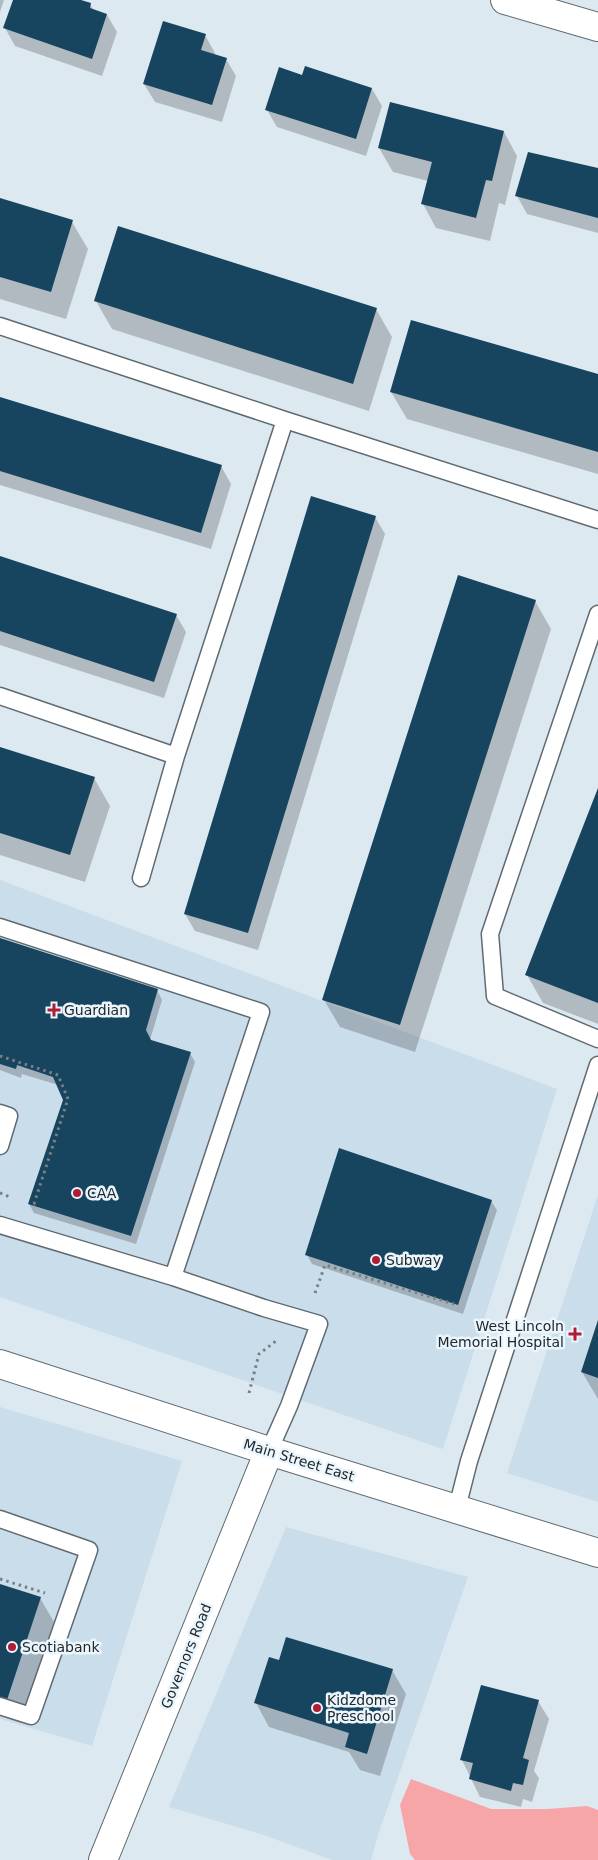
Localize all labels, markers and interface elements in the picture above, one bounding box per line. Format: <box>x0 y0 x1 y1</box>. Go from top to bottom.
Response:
place label: Guardian <box>64 1002 128 1018</box>
marker: Guardian <box>48 1004 60 1016</box>
place label: CAA <box>87 1185 117 1201</box>
marker: CAA <box>71 1187 83 1199</box>
place label: Subway <box>386 1252 441 1268</box>
marker: Subway <box>370 1254 382 1266</box>
place label: West Lincoln Memorial Hospital <box>437 1318 564 1350</box>
marker: West Lincoln Memorial Hospital <box>568 1327 582 1341</box>
street label: Main Street East <box>242 1436 357 1485</box>
street label: Governors Road <box>158 1601 214 1711</box>
place label: Scotiabank <box>22 1639 100 1655</box>
marker: Scotiabank <box>6 1641 18 1653</box>
place label: Kidzdome Preschool <box>327 1692 396 1724</box>
marker: Kidzdome Preschool <box>311 1702 323 1714</box>

